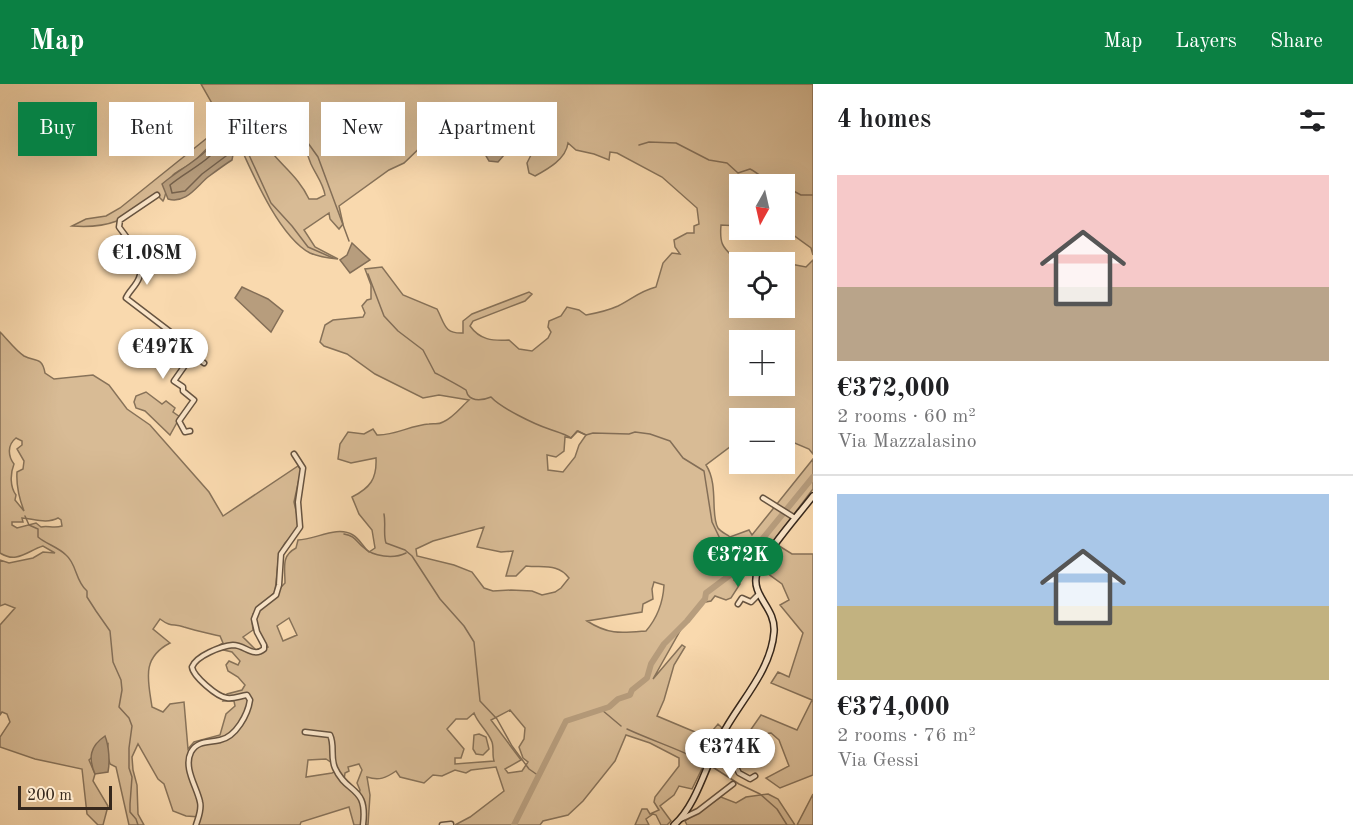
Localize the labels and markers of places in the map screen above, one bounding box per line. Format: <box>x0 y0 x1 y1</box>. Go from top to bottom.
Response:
pin: €1.08M <box>98 235 196 286</box>
pin: €497K <box>121 329 205 380</box>
pin: €372K <box>696 537 780 588</box>
pin: €374K <box>688 729 772 780</box>

